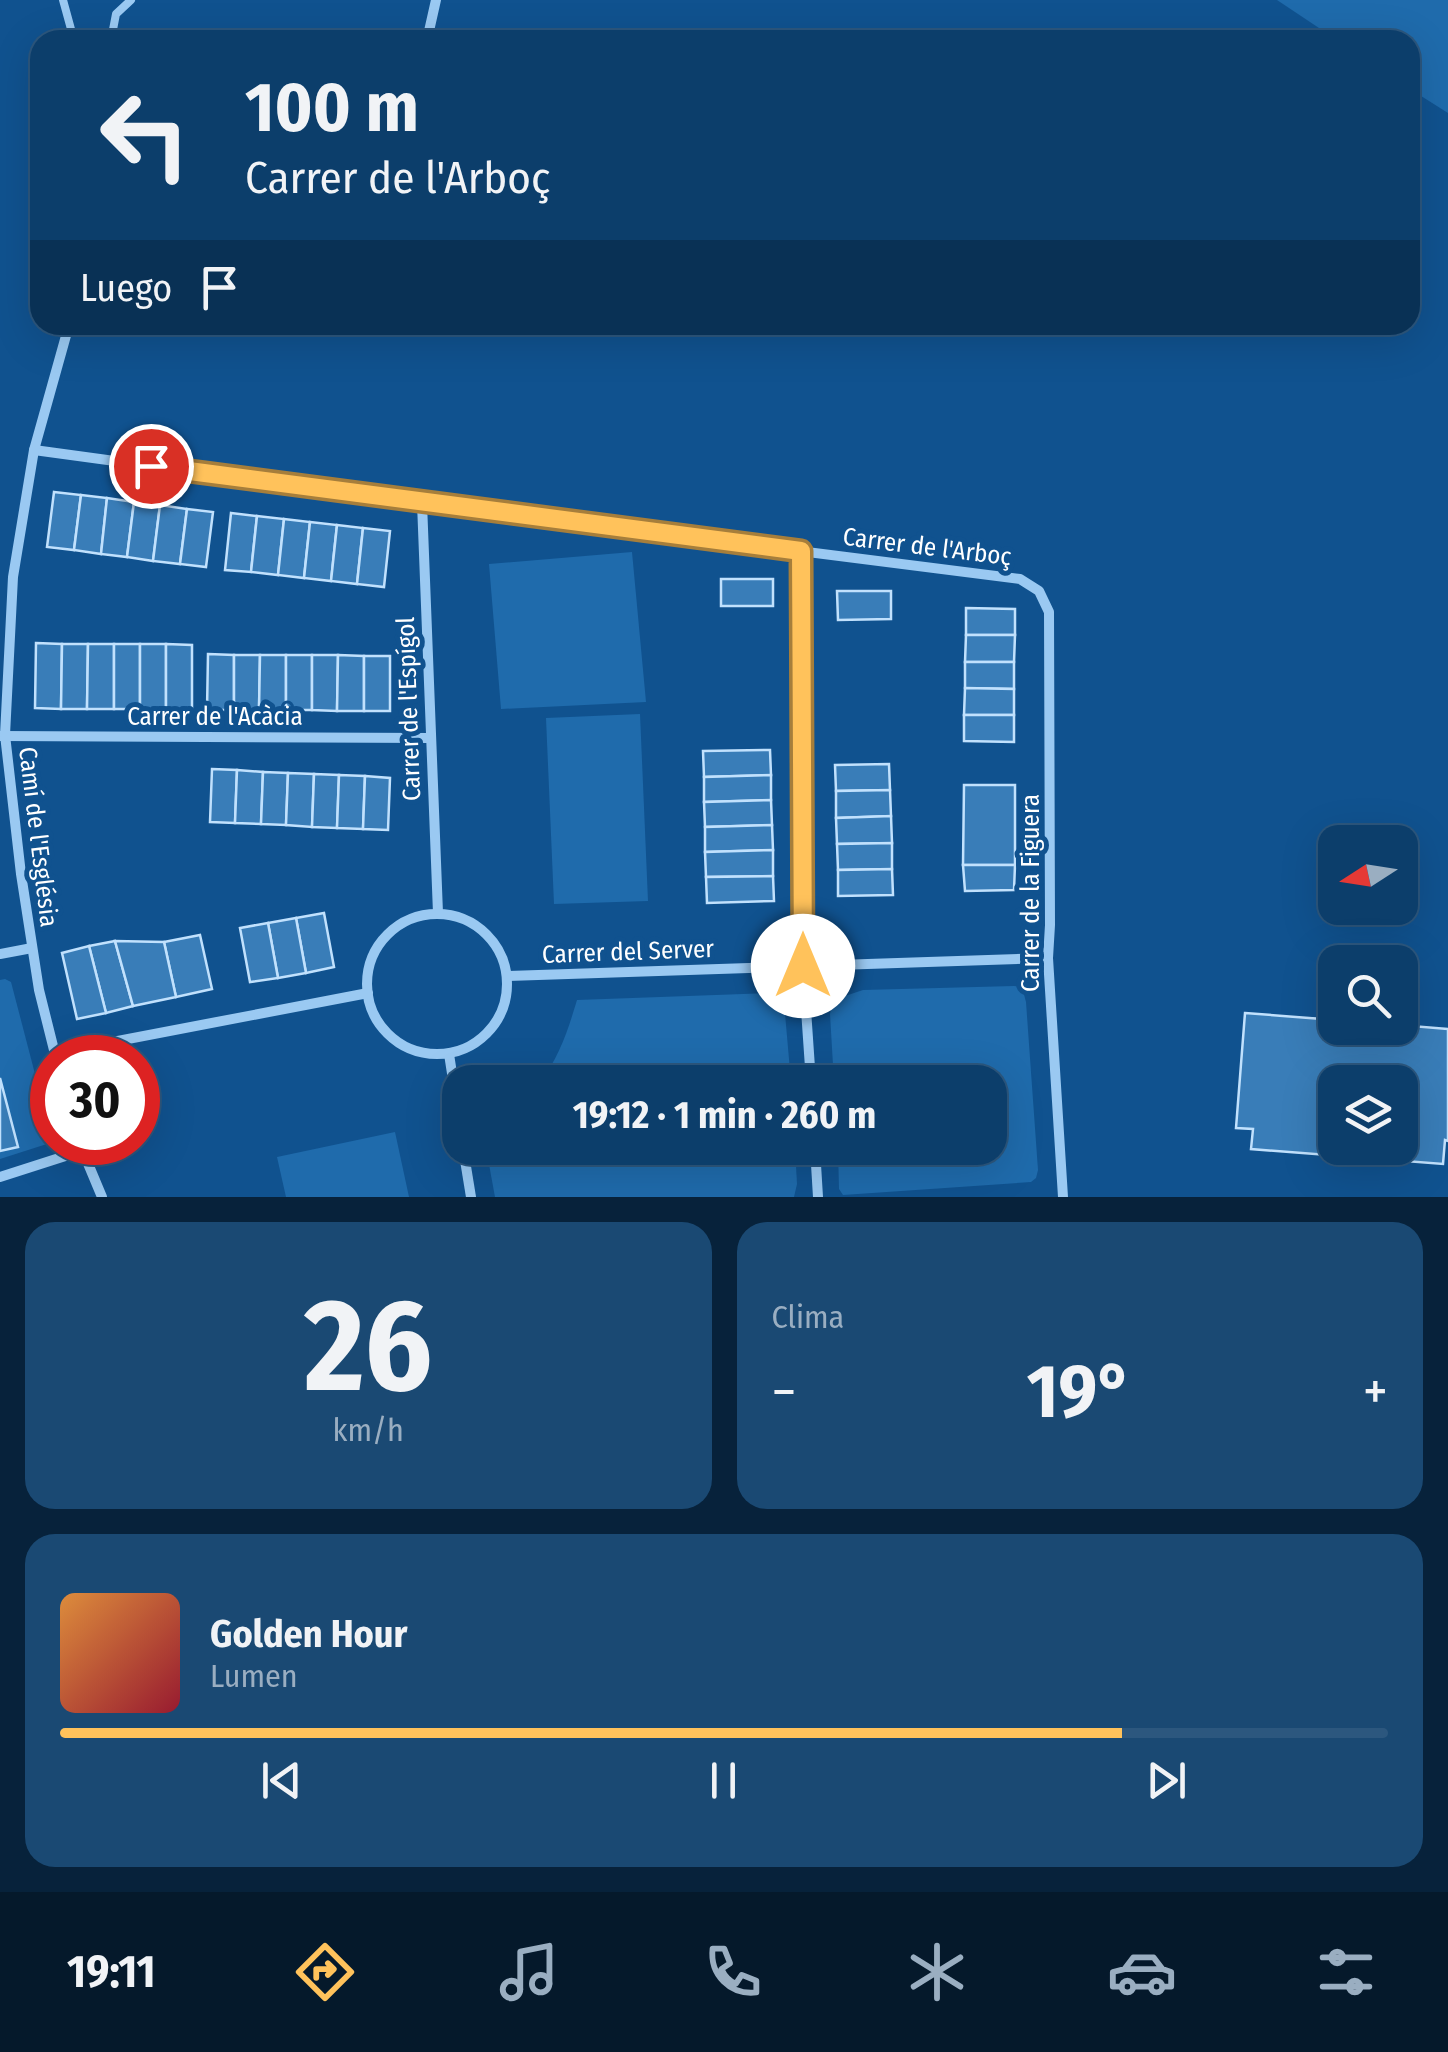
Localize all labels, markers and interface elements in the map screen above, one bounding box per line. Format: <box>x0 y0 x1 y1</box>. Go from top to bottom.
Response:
text: 100 m <box>245 66 419 150</box>
icon: left <box>80 70 210 200</box>
text: Carrer de l'Arboç <box>245 151 550 205</box>
icon: arrive <box>192 260 247 315</box>
text: Luego <box>80 265 172 311</box>
pin <box>109 424 194 509</box>
icon: arrive <box>124 439 179 494</box>
street label: Carrer de l'Arboç <box>841 522 1013 572</box>
street label: Carrer de l'Espígol <box>391 616 427 802</box>
street label: Carrer de l'Acàcia <box>127 702 303 732</box>
street label: Camí de l'Església <box>12 745 64 929</box>
street label: Carrer de la Figuera <box>1016 794 1046 992</box>
north arrow <box>1318 825 1418 925</box>
map controls <box>1318 825 1418 1165</box>
position arrow <box>751 914 855 1018</box>
street label: Carrer del Server <box>541 934 715 970</box>
button: search <box>1318 945 1418 1045</box>
speed limit sign: 30 <box>30 1035 160 1165</box>
button: layers <box>1318 1065 1418 1165</box>
text: 19:12 · 1 min · 260 m <box>573 1092 876 1138</box>
text: 26 <box>304 1268 432 1424</box>
text: Clima <box>772 1298 844 1336</box>
text: 19° <box>1027 1347 1132 1437</box>
text: − <box>772 1359 796 1425</box>
text: + <box>1363 1359 1388 1425</box>
text: km/h <box>333 1411 404 1449</box>
text: Golden Hour <box>210 1611 408 1657</box>
text: Lumen <box>210 1657 298 1695</box>
icon: previous <box>254 1753 309 1808</box>
icon: pause <box>696 1753 751 1808</box>
icon: next <box>1139 1753 1194 1808</box>
icon: directions <box>290 1937 360 2007</box>
icon: music <box>494 1937 564 2007</box>
icon: phone <box>698 1937 768 2007</box>
icon: climate <box>902 1937 972 2007</box>
icon: car <box>1107 1937 1177 2007</box>
icon: filters <box>1311 1937 1381 2007</box>
text: 19:11 <box>67 1945 155 1999</box>

